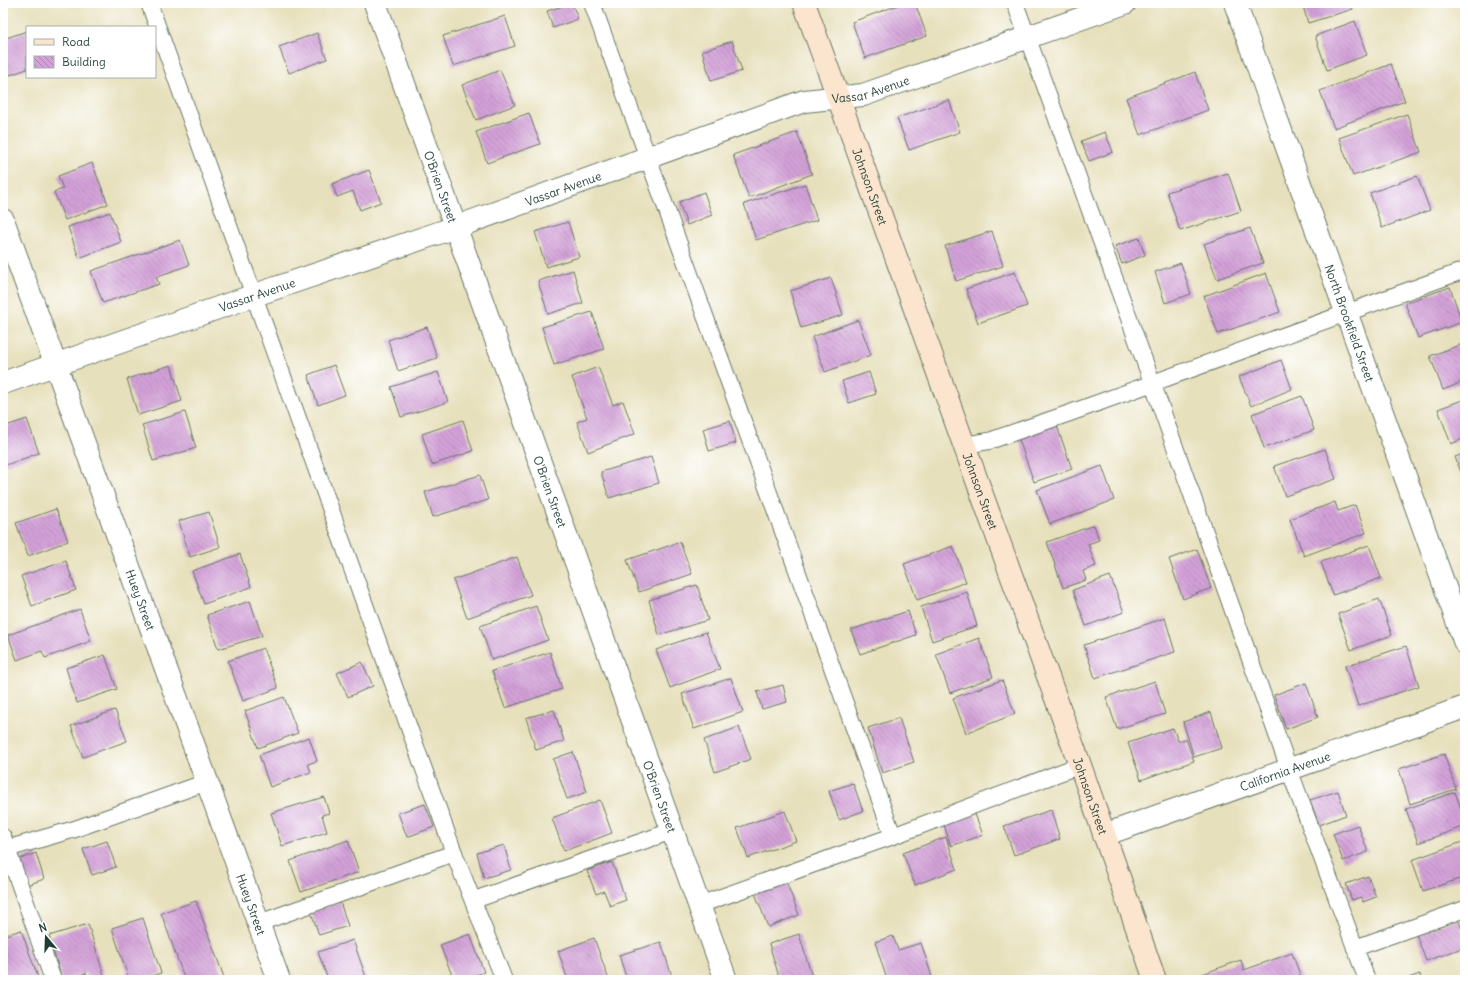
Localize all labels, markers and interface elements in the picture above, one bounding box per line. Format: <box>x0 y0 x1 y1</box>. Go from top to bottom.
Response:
legend <box>26 26 156 78</box>
text: Road <box>62 34 90 49</box>
text: Building <box>62 54 106 69</box>
street label: Vassar Avenue <box>831 72 911 106</box>
street label: Johnson Street <box>850 146 891 227</box>
street label: O'Brien Street <box>421 149 461 225</box>
street label: Vassar Avenue <box>523 168 603 209</box>
street label: North Brookfield Street <box>1322 262 1378 384</box>
street label: Vassar Avenue <box>217 274 297 315</box>
street label: Johnson Street <box>960 450 1002 532</box>
street label: O'Brien Street <box>531 453 570 529</box>
street label: Huey Street <box>123 567 159 632</box>
street label: California Avenue <box>1238 748 1332 794</box>
street label: Johnson Street <box>1070 755 1111 836</box>
street label: O'Brien Street <box>640 758 680 834</box>
street label: Huey Street <box>234 872 269 937</box>
north arrow <box>26 917 66 957</box>
text: N <box>37 920 49 935</box>

